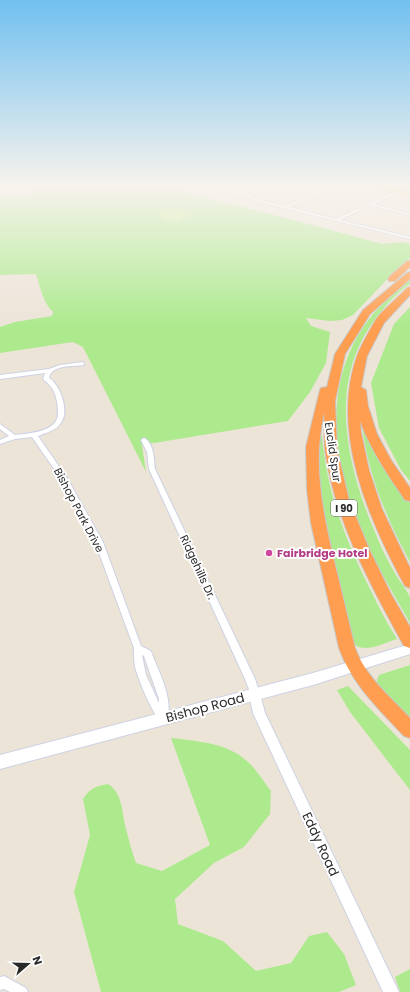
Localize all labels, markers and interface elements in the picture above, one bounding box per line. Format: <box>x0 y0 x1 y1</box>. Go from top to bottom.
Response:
street label: Euclid Spur <box>321 421 345 483</box>
street label: Bishop Park Drive <box>50 465 108 555</box>
road number: I 90 <box>331 500 357 516</box>
street label: Ridgehills Dr. <box>176 532 220 602</box>
place label: Fairbridge Hotel <box>277 545 367 561</box>
marker: Fairbridge Hotel <box>264 548 274 558</box>
street label: Bishop Road <box>164 688 247 727</box>
street label: Eddy Road <box>297 809 344 879</box>
north arrow <box>8 944 48 984</box>
text: N <box>28 954 46 967</box>

